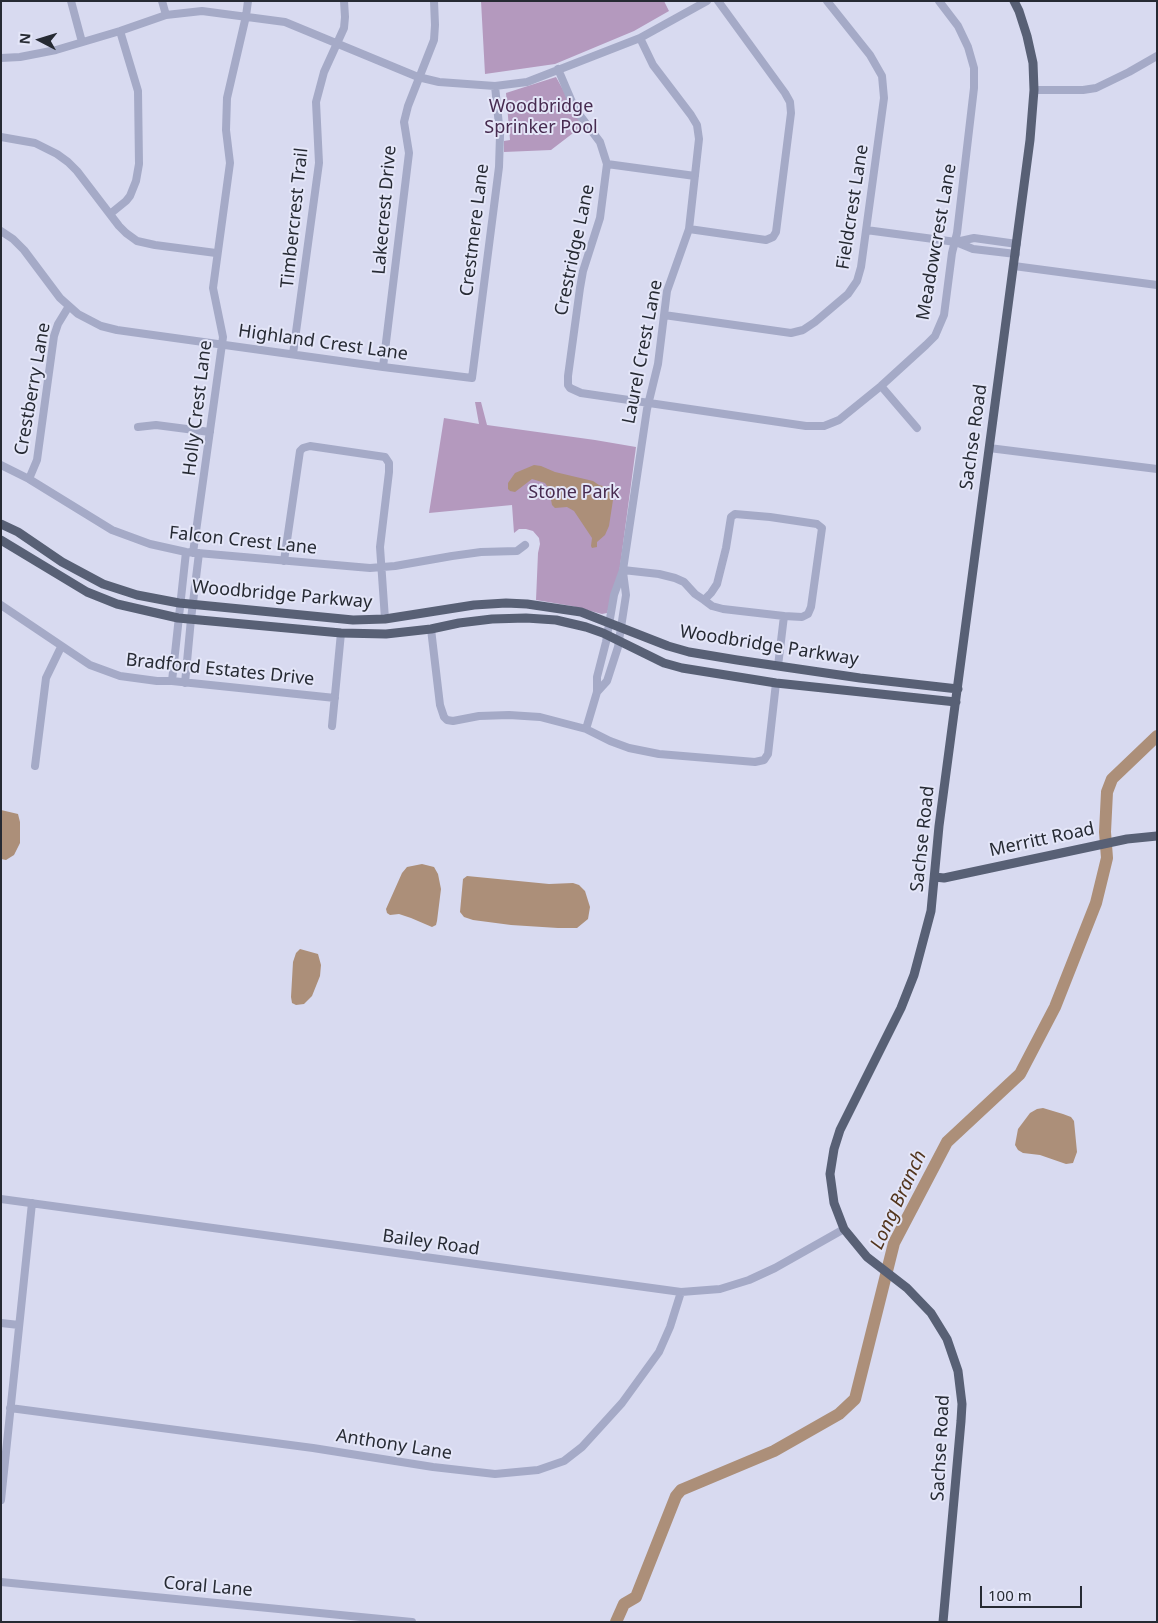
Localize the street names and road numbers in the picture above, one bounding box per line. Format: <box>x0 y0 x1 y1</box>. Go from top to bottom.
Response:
street label: Fieldcrest Lane <box>832 143 874 271</box>
street label: Lakecrest Drive <box>369 145 401 275</box>
street label: Timbercrest Trail <box>277 147 313 289</box>
street label: Crestmere Lane <box>456 162 494 298</box>
street label: Meadowcrest Lane <box>913 162 961 322</box>
street label: Crestridge Lane <box>551 182 599 318</box>
street label: Laurel Crest Lane <box>618 278 668 426</box>
street label: Highland Crest Lane <box>237 320 409 366</box>
street label: Crestberry Lane <box>11 321 55 457</box>
street label: Holly Crest Lane <box>179 339 217 477</box>
street label: Sachse Road <box>956 383 992 491</box>
street label: Falcon Crest Lane <box>168 522 318 560</box>
street label: Woodbridge Parkway <box>191 576 373 614</box>
street label: Woodbridge Parkway <box>678 621 860 671</box>
street label: Bradford Estates Drive <box>125 649 315 691</box>
street label: Sachse Road <box>907 785 939 893</box>
street label: Merritt Road <box>987 818 1097 862</box>
street label: Bailey Road <box>381 1225 481 1261</box>
street label: Sachse Road <box>927 1394 955 1502</box>
street label: Anthony Lane <box>335 1425 453 1465</box>
street label: Coral Lane <box>162 1572 254 1602</box>

